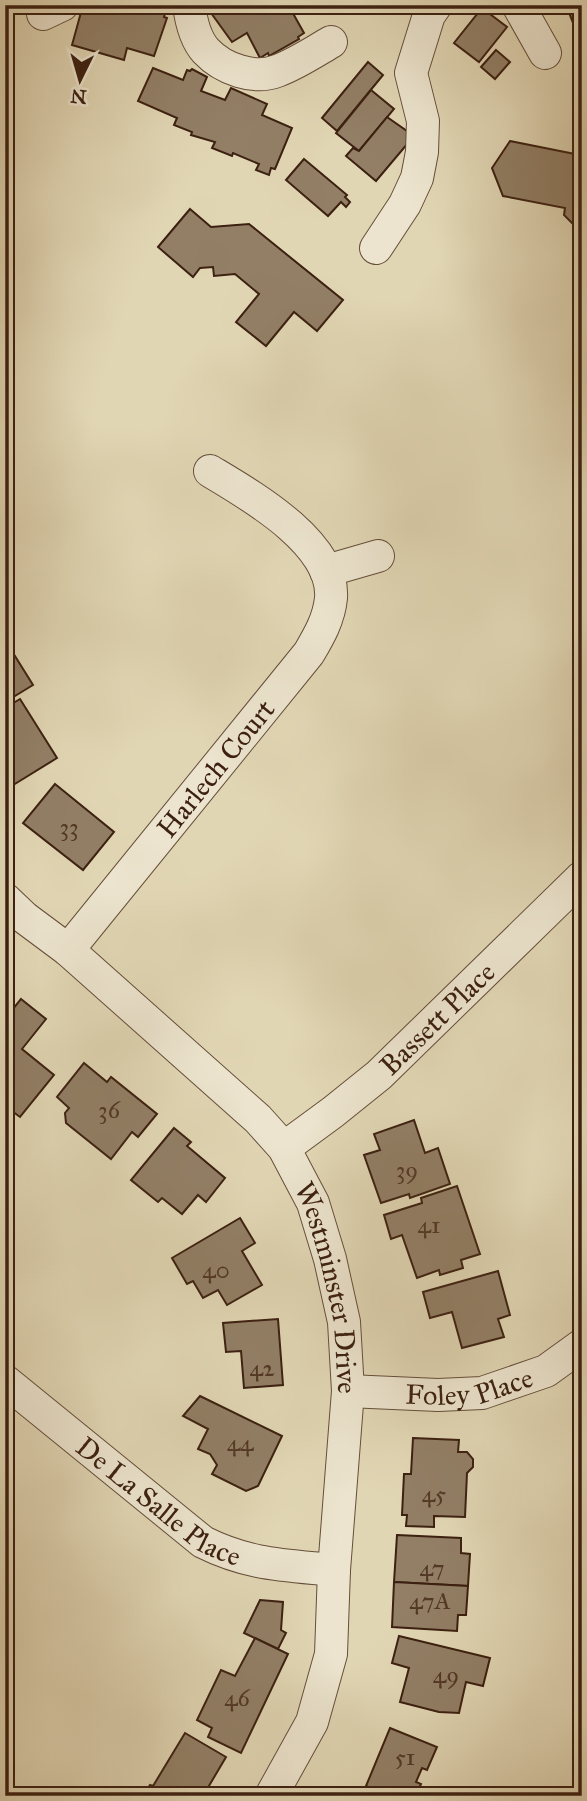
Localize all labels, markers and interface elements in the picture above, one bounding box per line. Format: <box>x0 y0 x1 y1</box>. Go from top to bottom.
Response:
north arrow <box>46 46 116 116</box>
text: N <box>70 84 88 109</box>
street label: Harlech Court <box>149 692 282 845</box>
house number: 33 <box>59 812 79 842</box>
street label: Bassett Place <box>373 955 502 1083</box>
house number: 36 <box>98 1095 121 1125</box>
house number: 39 <box>396 1155 418 1185</box>
street label: Westminster Drive <box>287 1176 365 1395</box>
house number: 41 <box>418 1210 440 1240</box>
house number: 40 <box>202 1255 230 1285</box>
house number: 42 <box>249 1353 275 1383</box>
street label: Foley Place <box>405 1360 537 1413</box>
house number: 44 <box>227 1428 254 1458</box>
street label: De La Salle Place <box>69 1429 245 1574</box>
house number: 45 <box>422 1479 446 1509</box>
house number: 47 <box>419 1553 445 1583</box>
house number: 47A <box>409 1586 451 1616</box>
house number: 49 <box>433 1660 459 1690</box>
house number: 46 <box>224 1683 251 1713</box>
house number: 51 <box>395 1742 415 1772</box>

